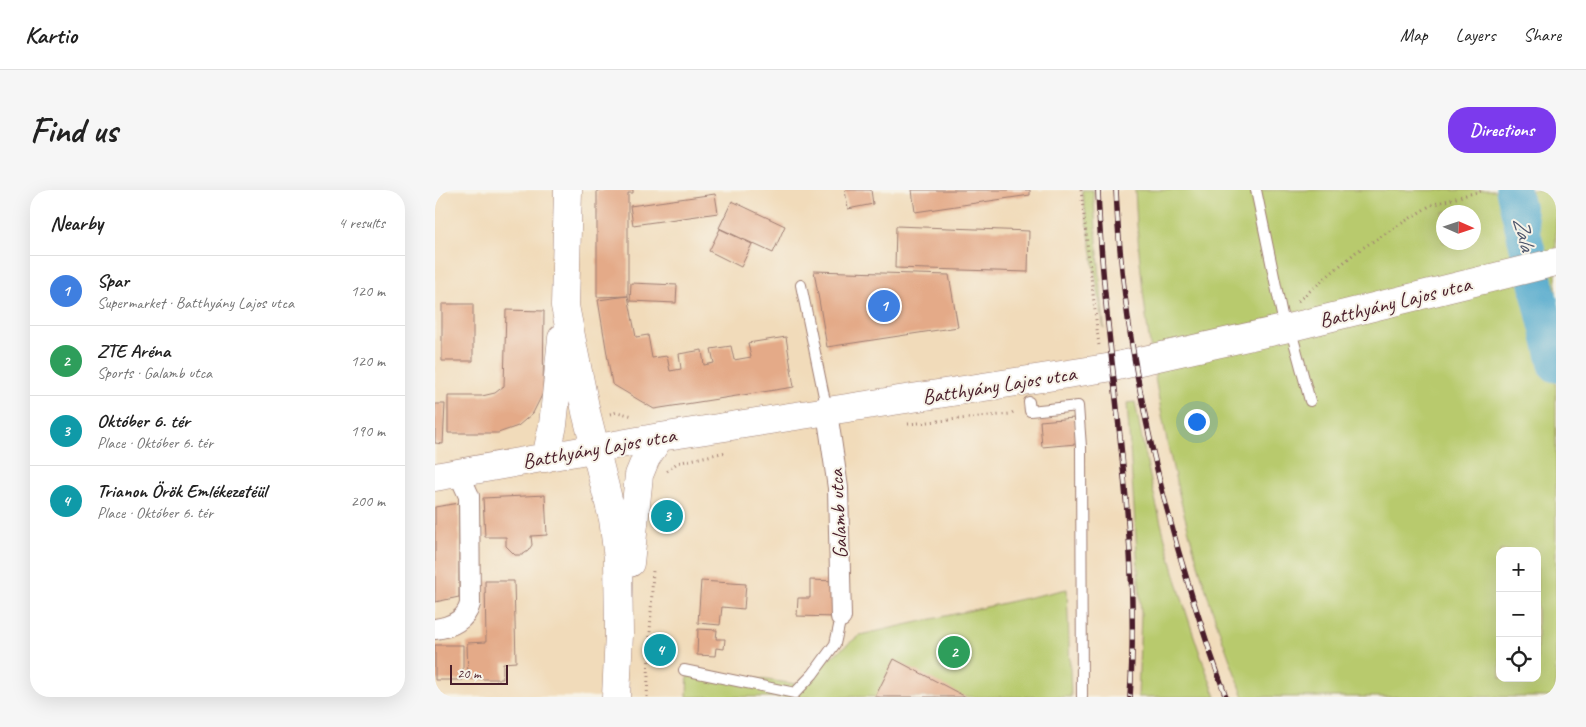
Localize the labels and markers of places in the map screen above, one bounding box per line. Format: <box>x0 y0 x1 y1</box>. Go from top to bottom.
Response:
pin: 1 <box>868 287 900 325</box>
pin: 3 <box>651 497 683 535</box>
pin: 4 <box>644 631 676 669</box>
pin: 2 <box>938 633 970 671</box>

